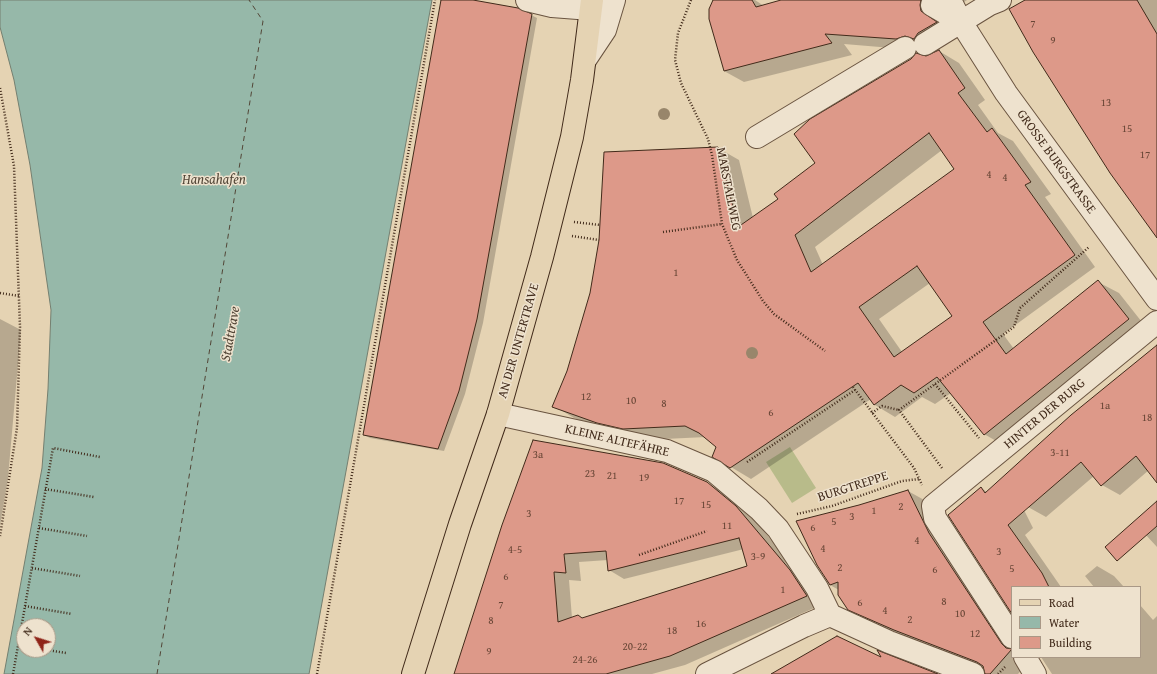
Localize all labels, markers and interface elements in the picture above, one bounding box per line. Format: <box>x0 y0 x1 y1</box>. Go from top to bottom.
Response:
house number: 7 <box>1030 17 1036 31</box>
house number: 9 <box>1050 34 1056 48</box>
house number: 13 <box>1101 96 1111 110</box>
street label: GROSSE BURGSTRASSE <box>1013 107 1099 217</box>
house number: 15 <box>1122 122 1132 136</box>
street label: MARSTALLWEG <box>712 146 744 232</box>
house number: 17 <box>1140 148 1150 162</box>
house number: 4 <box>986 168 992 182</box>
house number: 4 <box>1002 171 1008 185</box>
water label: Hansahafen <box>182 172 246 188</box>
house number: 1 <box>673 266 679 280</box>
street label: AN DER UNTERTRAVE <box>495 282 543 400</box>
water label: Stadttrave <box>218 305 244 363</box>
street label: HINTER DER BURG <box>1001 375 1089 453</box>
house number: 12 <box>581 390 591 404</box>
house number: 10 <box>626 394 636 408</box>
house number: 8 <box>661 397 667 411</box>
house number: 1a <box>1100 399 1110 413</box>
house number: 6 <box>768 406 774 420</box>
house number: 18 <box>1142 411 1152 425</box>
street label: KLEINE ALTEFÄHRE <box>563 421 671 461</box>
house number: 3-11 <box>1050 446 1070 460</box>
house number: 3a <box>533 448 543 462</box>
house number: 23 <box>585 467 595 481</box>
street label: BURGTREPPE <box>816 468 890 506</box>
house number: 21 <box>607 469 617 483</box>
house number: 19 <box>639 471 649 485</box>
house number: 17 <box>674 494 684 508</box>
house number: 15 <box>701 498 711 512</box>
house number: 2 <box>898 500 904 514</box>
house number: 1 <box>871 504 877 518</box>
house number: 3 <box>526 507 532 521</box>
house number: 3 <box>849 510 855 524</box>
house number: 5 <box>831 515 837 529</box>
house number: 11 <box>722 519 732 533</box>
house number: 6 <box>810 521 816 535</box>
house number: 4 <box>914 534 920 548</box>
house number: 4 <box>820 542 826 556</box>
house number: 4-5 <box>508 543 522 557</box>
house number: 3 <box>996 545 1002 559</box>
house number: 3-9 <box>751 550 765 564</box>
house number: 2 <box>837 561 843 575</box>
house number: 5 <box>1009 562 1015 576</box>
house number: 6 <box>932 563 938 577</box>
house number: 6 <box>503 570 509 584</box>
house number: 1 <box>780 583 786 597</box>
legend <box>1011 586 1141 658</box>
text: Road <box>1049 594 1074 611</box>
house number: 8 <box>941 595 947 609</box>
house number: 6 <box>857 596 863 610</box>
house number: 7 <box>498 598 504 612</box>
house number: 4 <box>882 604 888 618</box>
house number: 10 <box>955 607 965 621</box>
house number: 2 <box>907 613 913 627</box>
house number: 8 <box>488 614 494 628</box>
text: Water <box>1049 614 1079 631</box>
house number: 16 <box>696 617 706 631</box>
north arrow <box>16 618 56 658</box>
text: N <box>19 623 36 639</box>
house number: 18 <box>667 624 677 638</box>
house number: 12 <box>970 627 980 641</box>
text: Building <box>1049 634 1092 651</box>
house number: 20-22 <box>623 640 647 654</box>
house number: 9 <box>486 645 492 659</box>
house number: 24-26 <box>573 653 597 667</box>

